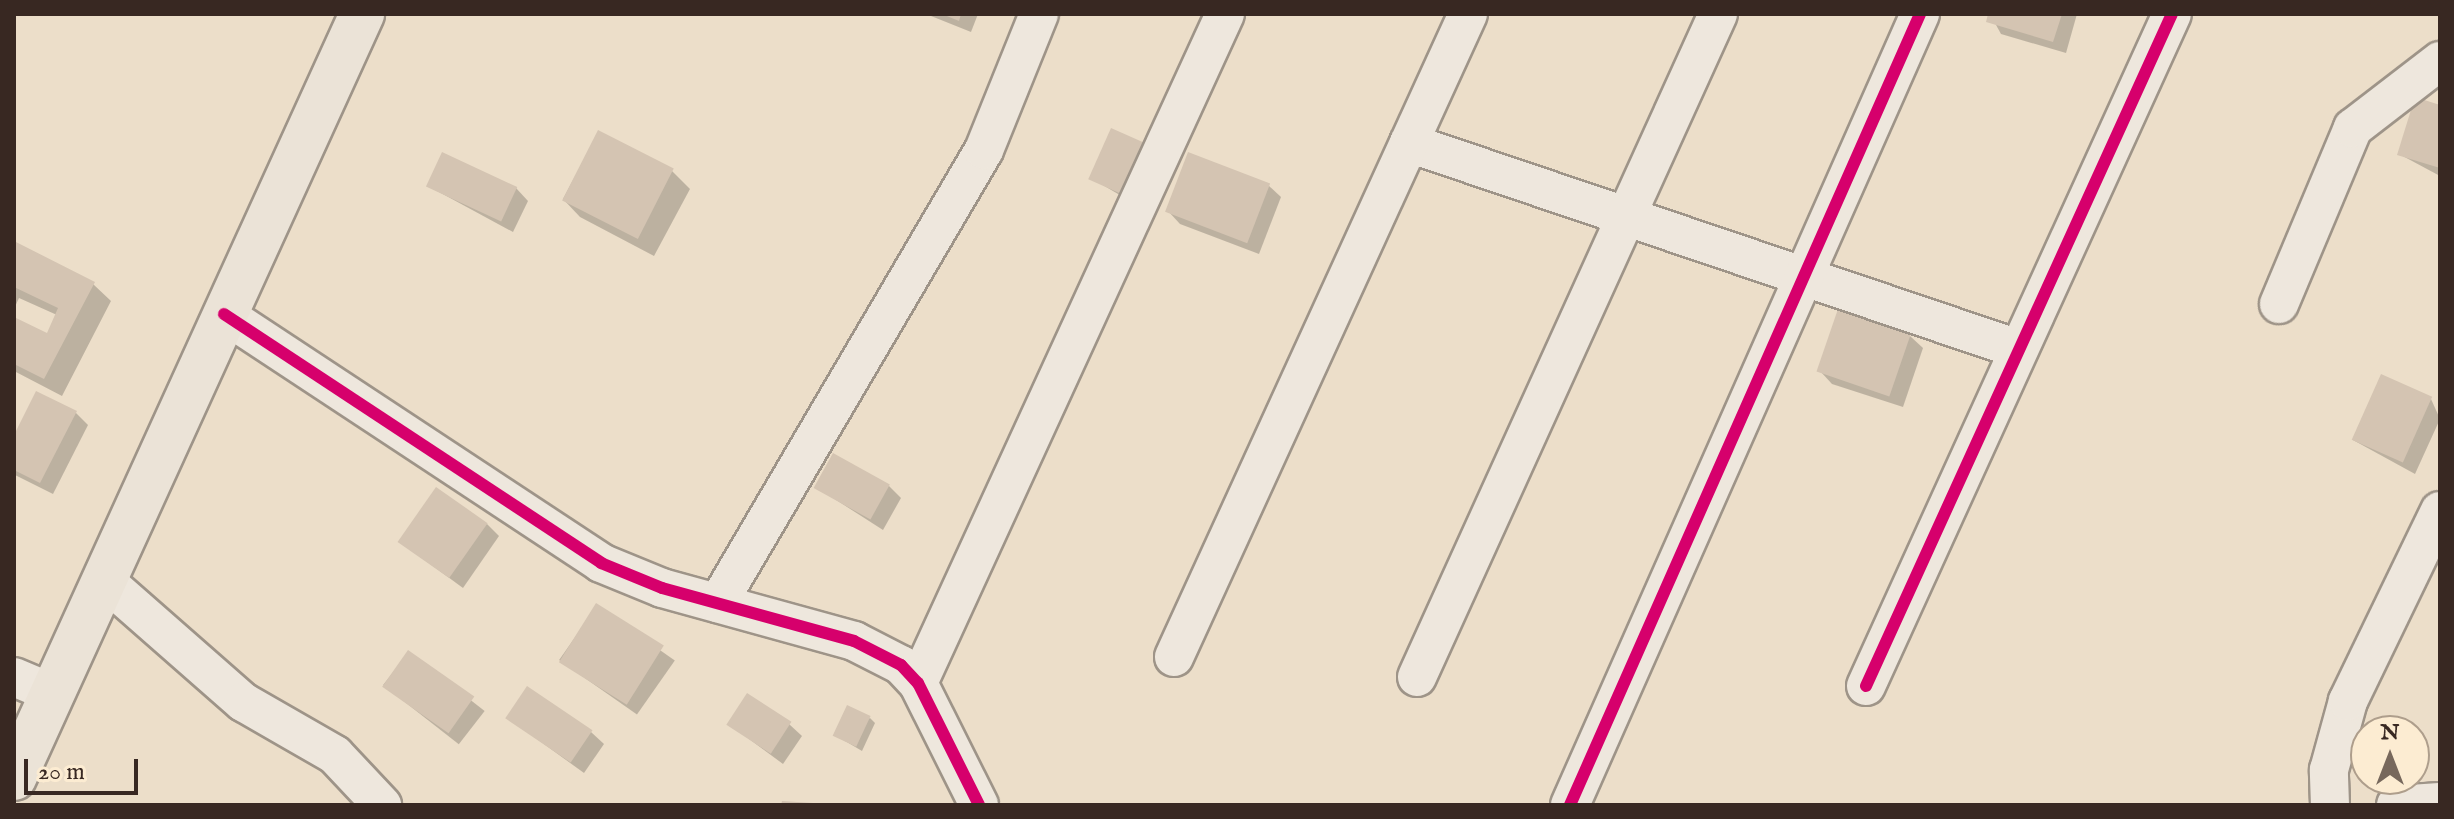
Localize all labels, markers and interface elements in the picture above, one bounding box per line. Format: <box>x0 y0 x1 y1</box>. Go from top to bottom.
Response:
north arrow <box>2350 715 2430 795</box>
text: N <box>2380 719 2400 747</box>
scale bar <box>28 743 142 793</box>
text: 20 m <box>38 757 85 788</box>

